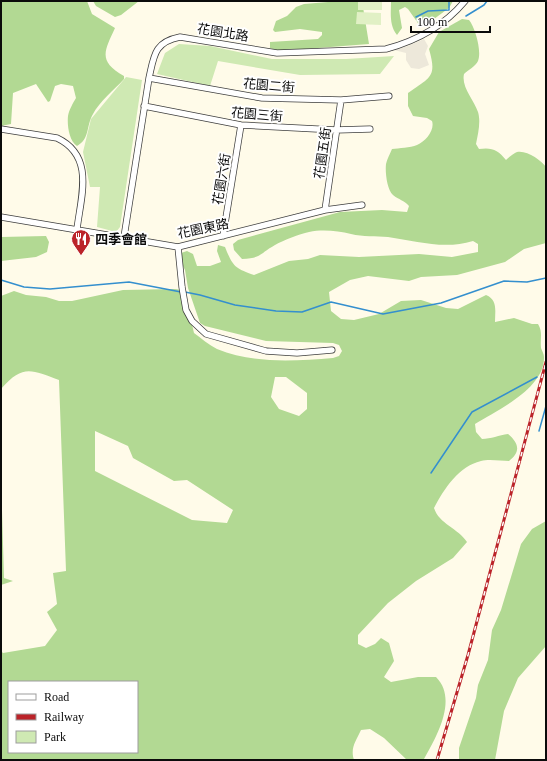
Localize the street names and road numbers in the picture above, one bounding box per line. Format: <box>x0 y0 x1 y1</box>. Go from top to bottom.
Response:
street label: 花園北路 <box>196 21 250 44</box>
street label: 花園二街 <box>242 76 296 95</box>
street label: 花園三街 <box>230 105 284 124</box>
street label: 花園五街 <box>311 126 334 180</box>
street label: 花園六街 <box>210 152 233 206</box>
street label: 花園東路 <box>176 216 230 241</box>

